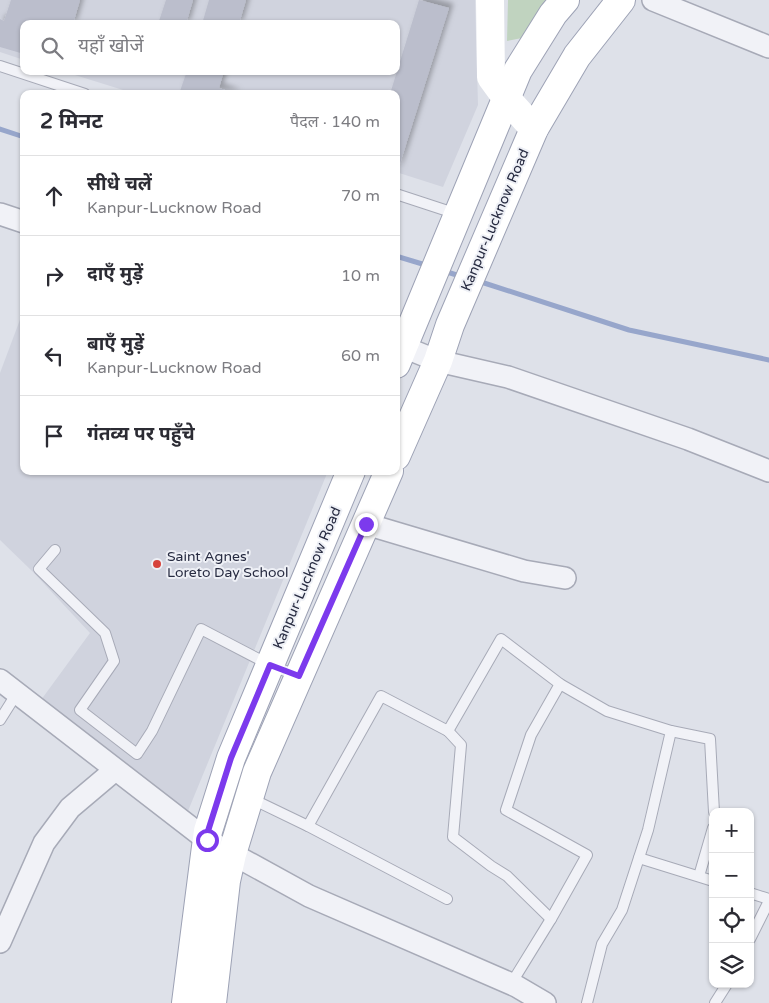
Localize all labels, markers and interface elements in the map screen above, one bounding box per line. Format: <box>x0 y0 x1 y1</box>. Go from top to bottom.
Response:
search box <box>20 20 400 75</box>
icon: search <box>38 34 66 62</box>
text: यहाँ खोजें <box>78 35 144 57</box>
text: 2 मिनट <box>40 109 103 134</box>
text: पैदल · 140 m <box>290 112 380 132</box>
street label: Kanpur-Lucknow Road <box>457 146 533 294</box>
text: सीधे चलें <box>87 173 152 195</box>
icon: ahead <box>40 182 68 210</box>
text: 70 m <box>341 186 380 206</box>
text: Kanpur-Lucknow Road <box>87 198 262 218</box>
icon: right <box>40 262 68 290</box>
text: दाएँ मुड़ें <box>87 263 143 285</box>
text: 10 m <box>341 266 380 286</box>
text: बाएँ मुड़ें <box>87 333 144 355</box>
icon: left <box>40 342 68 370</box>
text: 60 m <box>341 346 380 366</box>
text: Kanpur-Lucknow Road <box>87 358 262 378</box>
icon: arrive <box>40 422 68 450</box>
text: गंतव्य पर पहुँचे <box>87 423 195 445</box>
street label: Kanpur-Lucknow Road <box>269 504 345 652</box>
route end <box>355 513 378 536</box>
place label: Saint Agnes' Loreto Day School <box>167 548 288 581</box>
marker: Saint Agnes' Loreto Day School <box>151 558 163 570</box>
map controls <box>709 808 754 988</box>
button: + <box>709 808 754 853</box>
route start <box>196 829 219 852</box>
button: − <box>709 853 754 898</box>
button: locate <box>709 898 754 943</box>
button: layers <box>709 943 754 988</box>

